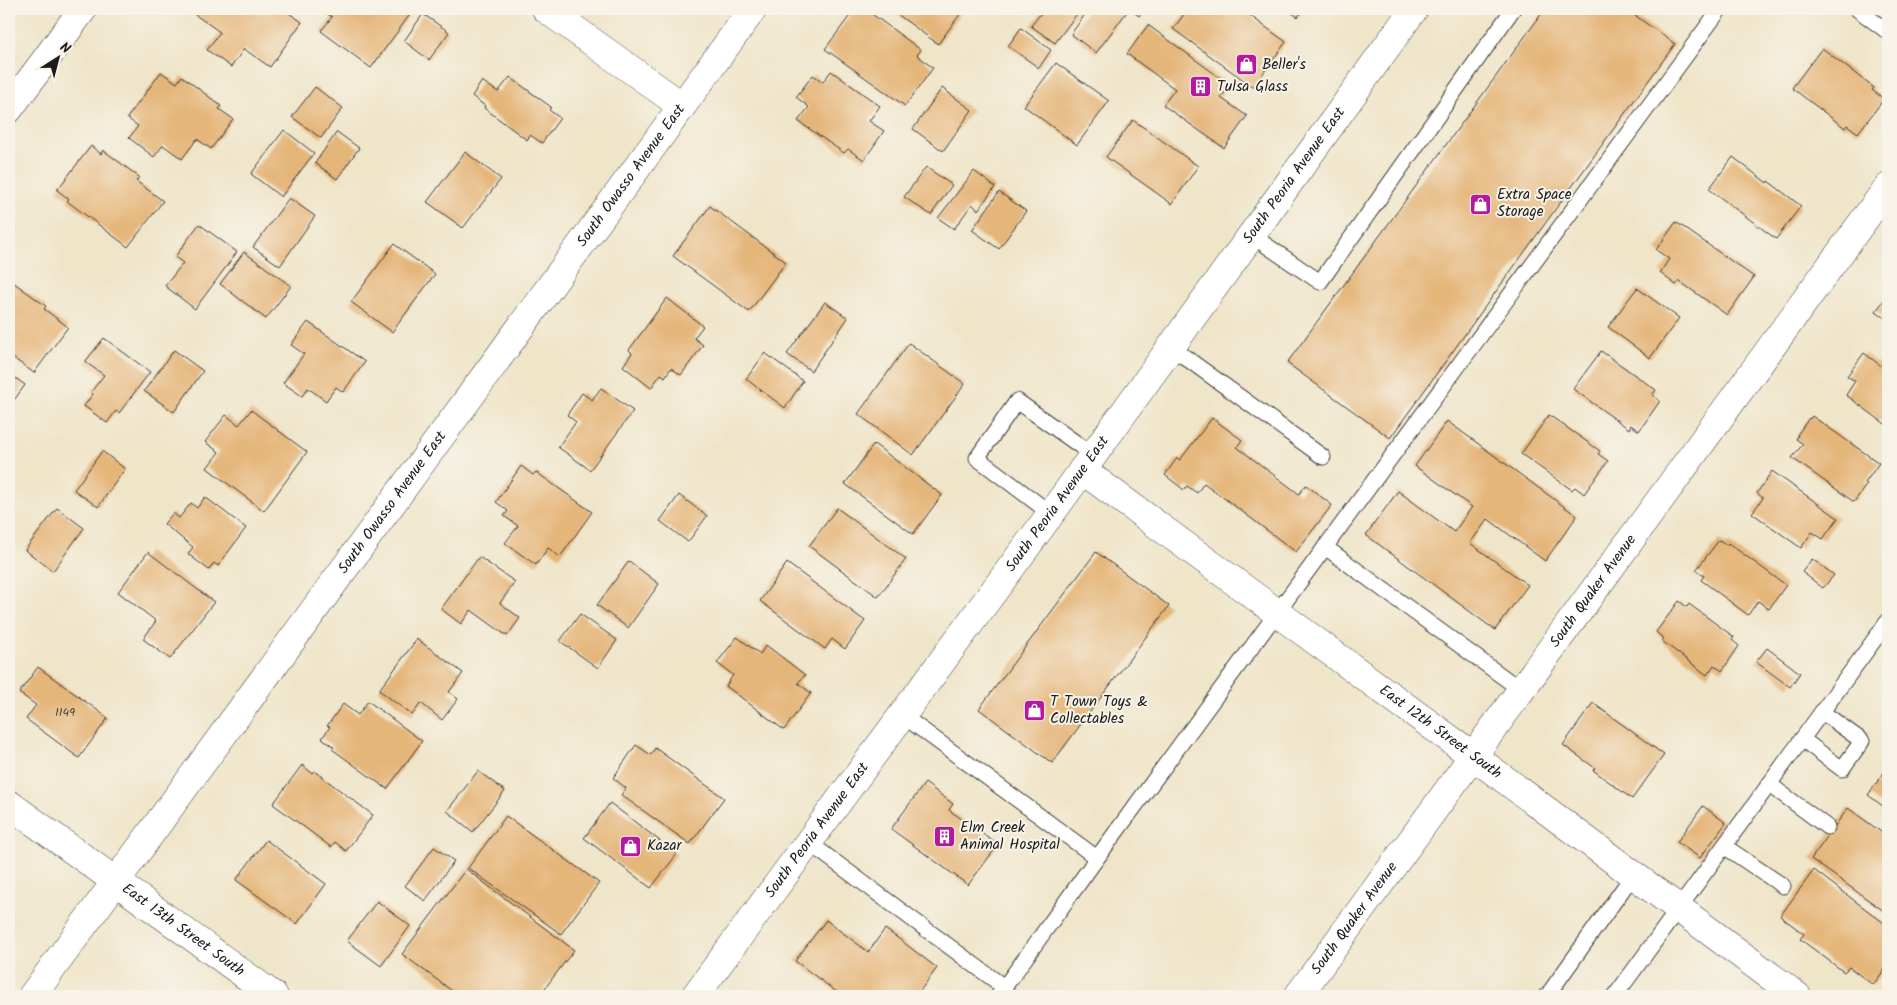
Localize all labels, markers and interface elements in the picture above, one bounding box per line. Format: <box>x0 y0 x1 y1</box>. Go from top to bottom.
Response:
north arrow <box>32 32 82 82</box>
text: N <box>55 37 75 60</box>
shop icon: Beller's <box>1234 53 1258 77</box>
place label: Beller's <box>1262 53 1307 77</box>
building icon: Tulsa Glass <box>1189 75 1213 99</box>
place label: Tulsa Glass <box>1217 75 1289 99</box>
street label: South Owasso Avenue East <box>571 99 692 252</box>
street label: South Peoria Avenue East <box>1237 102 1352 249</box>
place label: Extra Space Storage <box>1497 183 1572 224</box>
shop icon: Extra Space Storage <box>1469 192 1493 216</box>
street label: South Owasso Avenue East <box>332 426 453 579</box>
street label: South Peoria Avenue East <box>1000 431 1115 577</box>
street label: South Quaker Avenue <box>1544 530 1643 653</box>
street label: East 12th Street South <box>1374 679 1507 785</box>
place label: T Town Toys & Collectables <box>1050 690 1148 731</box>
shop icon: T Town Toys & Collectables <box>1022 699 1046 723</box>
house number: 1149 <box>55 703 75 722</box>
street label: South Peoria Avenue East <box>759 757 876 903</box>
place label: Elm Creek Animal Hospital <box>960 816 1060 857</box>
building icon: Elm Creek Animal Hospital <box>932 825 956 849</box>
shop icon: Kazar <box>619 834 643 858</box>
place label: Kazar <box>647 834 683 858</box>
street label: South Quaker Avenue <box>1305 857 1404 980</box>
street label: East 13th Street South <box>116 877 250 983</box>

